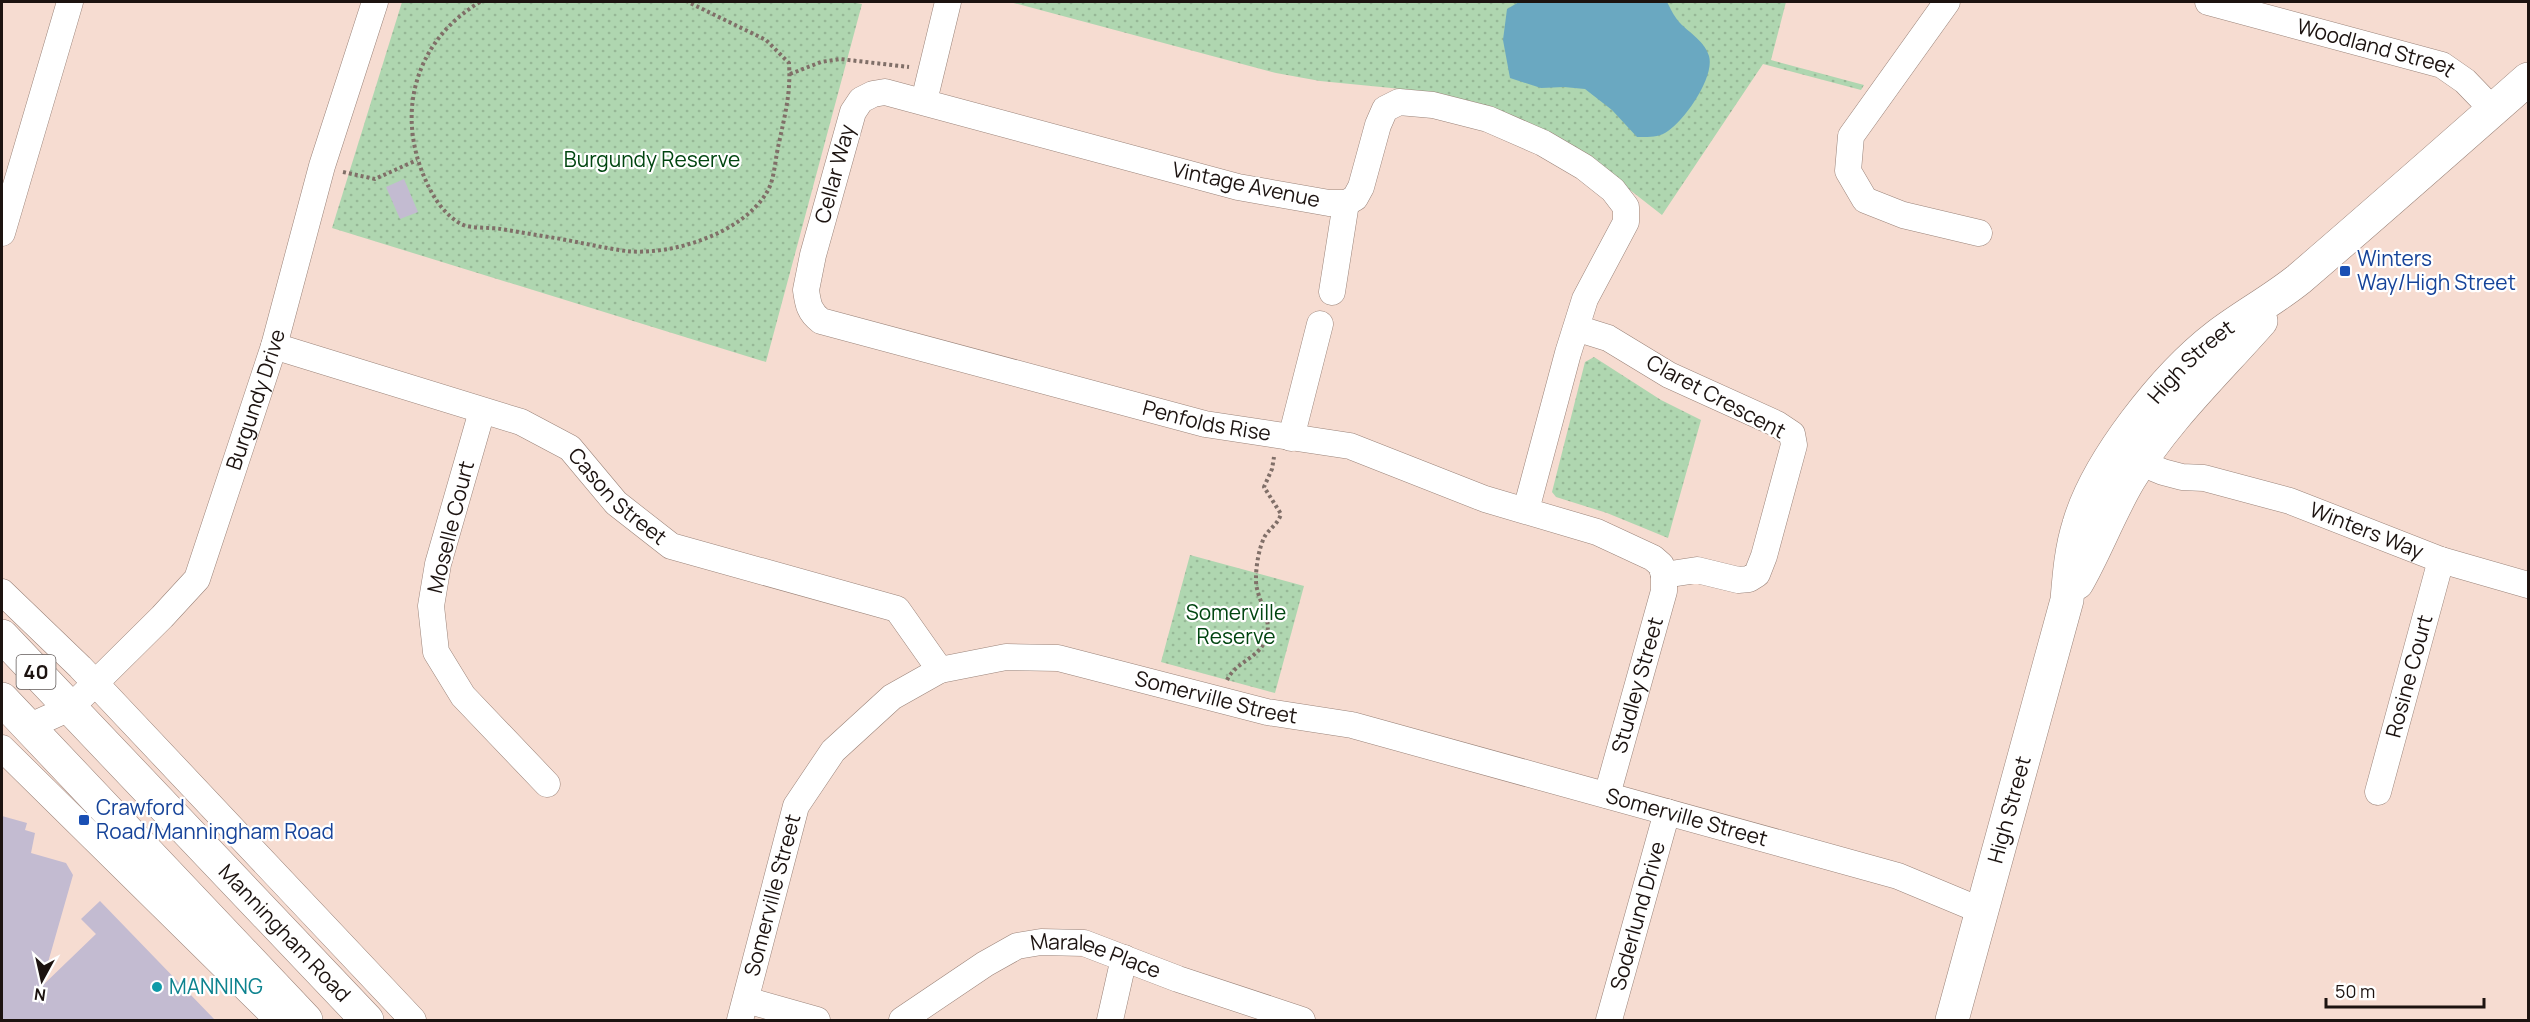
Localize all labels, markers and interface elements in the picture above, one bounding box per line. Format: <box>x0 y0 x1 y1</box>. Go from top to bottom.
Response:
street label: Woodland Street <box>2294 12 2461 83</box>
street label: Cellar Way <box>807 121 861 226</box>
park label: Burgundy Reserve <box>564 145 740 173</box>
street label: Vintage Avenue <box>1170 155 1323 213</box>
place label: Winters Way/High Street <box>2357 244 2516 296</box>
marker: Winters Way/High Street <box>2338 264 2352 278</box>
street label: High Street <box>2141 313 2239 409</box>
street label: Burgundy Drive <box>219 326 291 473</box>
street label: Claret Crescent <box>1642 348 1791 445</box>
street label: Penfolds Rise <box>1140 393 1273 447</box>
street label: Cason Street <box>562 441 673 551</box>
street label: Moselle Court <box>420 458 480 596</box>
street label: Winters Way <box>2306 495 2428 565</box>
park label: Somerville Reserve <box>1186 598 1286 650</box>
street label: Rosine Court <box>2378 611 2439 741</box>
street label: Studley Street <box>1604 614 1669 756</box>
road number: 40 <box>16 655 56 689</box>
street label: Somerville Street <box>1132 663 1300 729</box>
street label: High Street <box>1981 753 2037 866</box>
street label: Somerville Street <box>1603 781 1771 852</box>
place label: Crawford Road/Manningham Road <box>96 793 334 845</box>
street label: Somerville Street <box>737 811 806 979</box>
marker: Crawford Road/Manningham Road <box>77 813 91 827</box>
street label: Soderlund Drive <box>1603 838 1671 993</box>
street label: Manningham Road <box>213 858 357 1007</box>
street label: Maralee Place <box>1028 926 1165 984</box>
north arrow <box>12 950 72 1010</box>
scale bar <box>2326 971 2484 1009</box>
place label: MANNING <box>169 972 263 1000</box>
text: 50 m <box>2335 979 2375 1003</box>
marker: MANNING <box>150 980 164 994</box>
text: N <box>33 983 47 1007</box>

